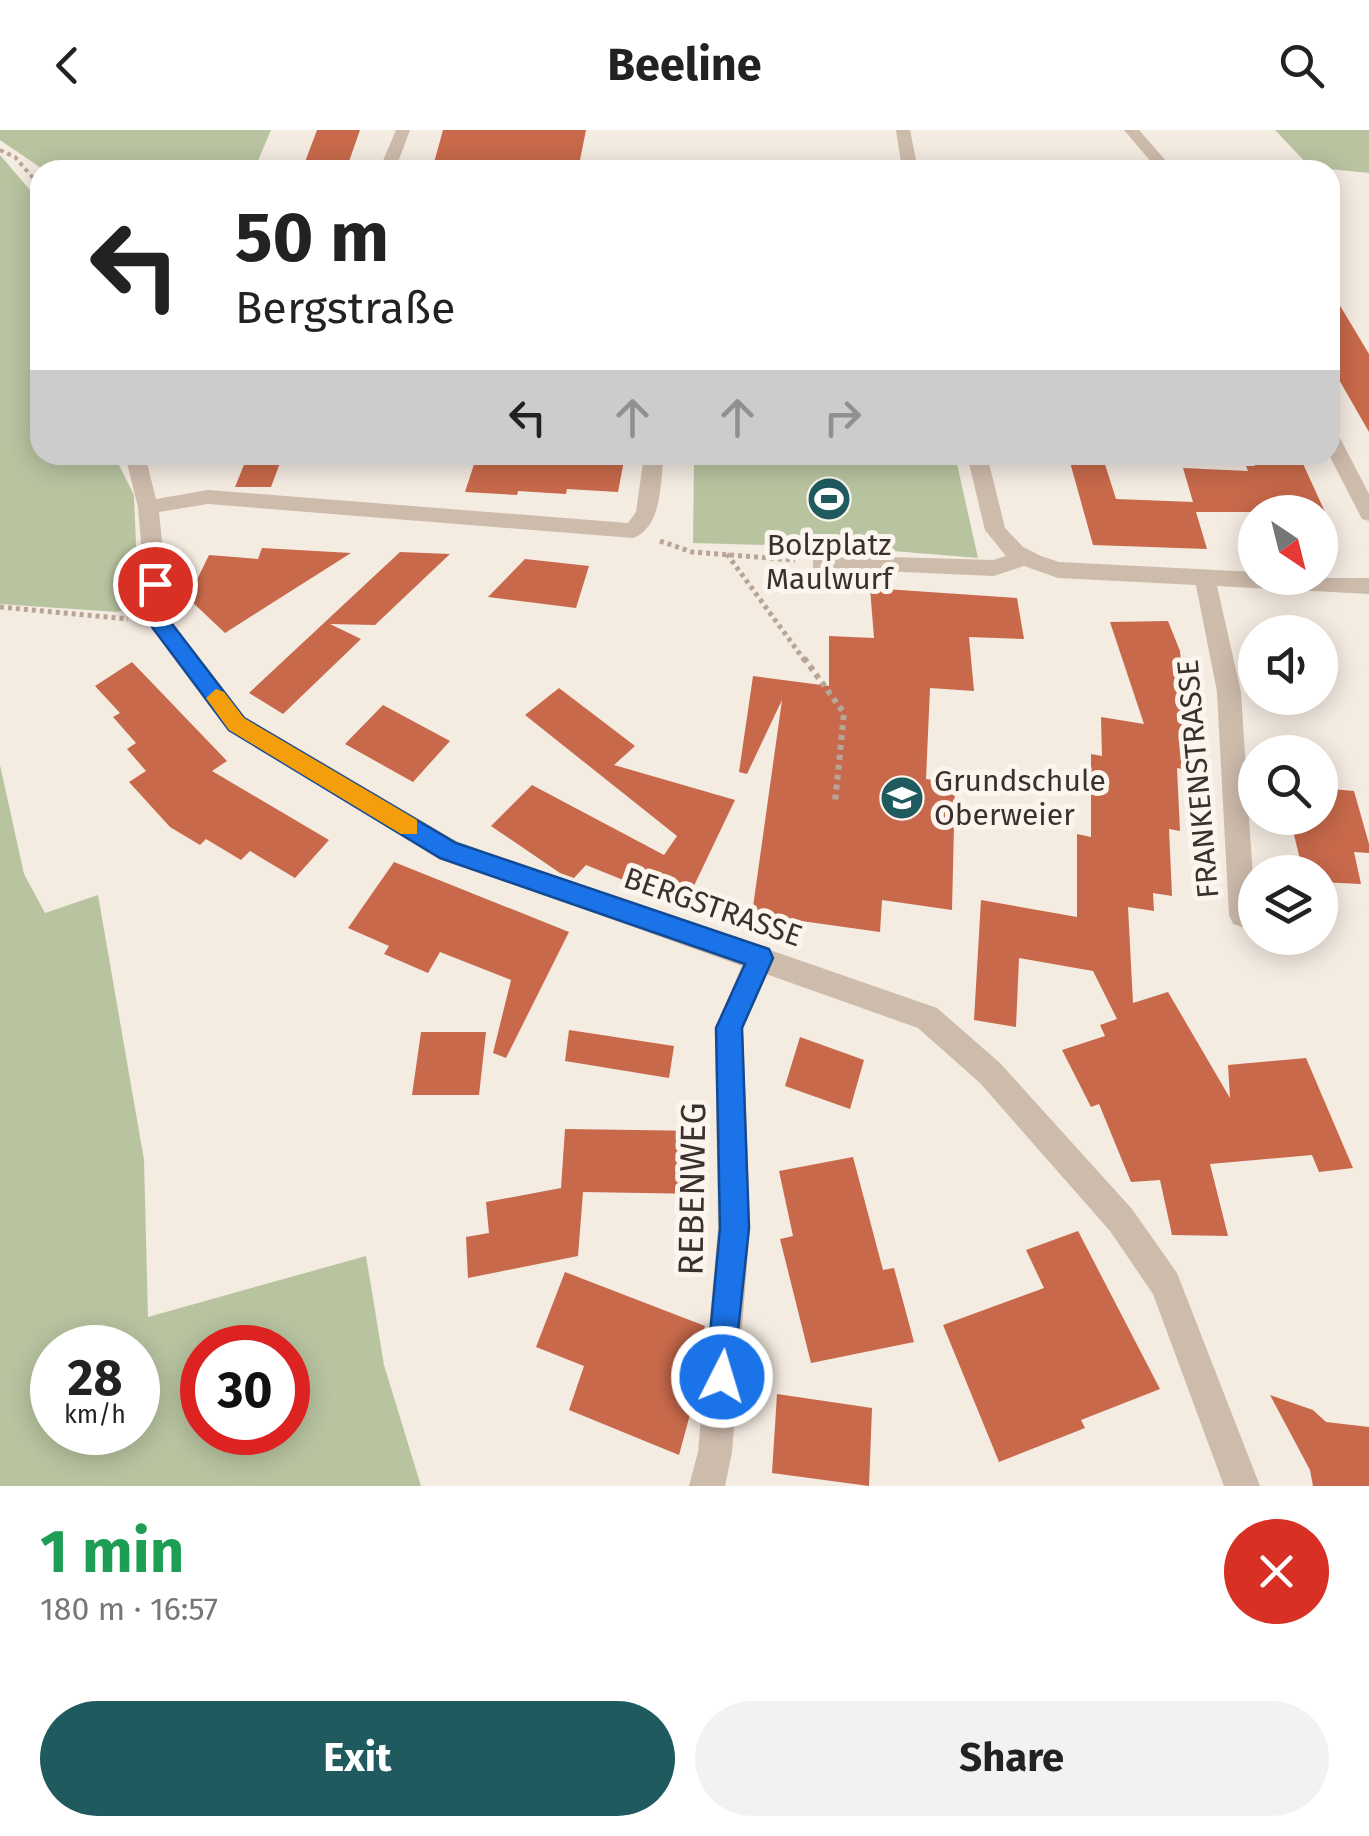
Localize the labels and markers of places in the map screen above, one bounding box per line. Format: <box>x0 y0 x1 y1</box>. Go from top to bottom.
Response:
sports icon: Bolzplatz Maulwurf <box>806 476 852 522</box>
place label: Bolzplatz Maulwurf <box>766 527 894 597</box>
pin <box>113 542 198 627</box>
place label: Grundschule Oberweier <box>934 763 1106 833</box>
school or university icon: Grundschule Oberweier <box>879 775 925 821</box>

